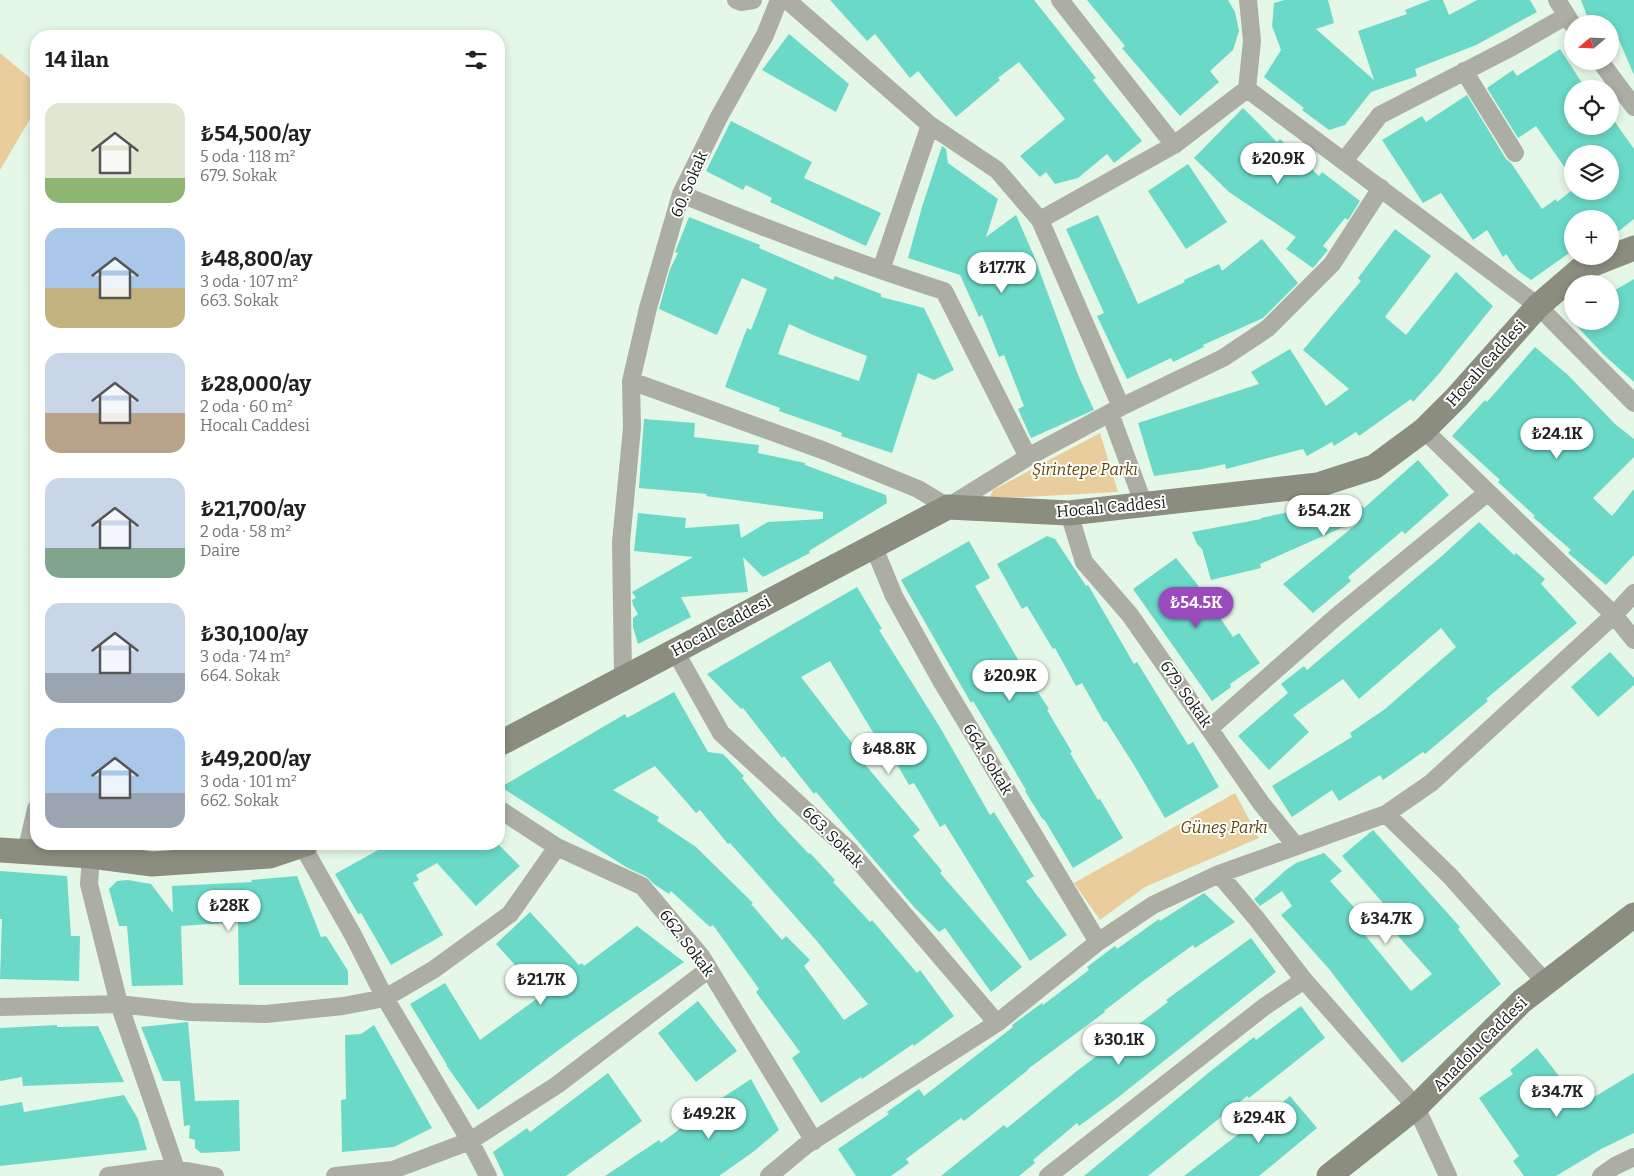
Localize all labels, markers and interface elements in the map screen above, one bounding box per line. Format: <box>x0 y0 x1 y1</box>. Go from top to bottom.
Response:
north arrow <box>1564 15 1619 70</box>
map controls <box>1564 15 1619 330</box>
icon: filters <box>462 46 490 74</box>
text: 14 ilan <box>45 47 109 73</box>
button: locate <box>1564 80 1619 135</box>
text: ₺54,500/ay <box>200 121 311 147</box>
icon: home <box>85 123 145 183</box>
pin: ₺20.9K <box>1237 142 1319 185</box>
button: layers <box>1564 145 1619 200</box>
text: 5 oda · 118 m² <box>200 147 296 166</box>
street label: 60. Sokak <box>667 148 711 220</box>
text: ₺20.9K <box>1251 149 1305 168</box>
text: 679. Sokak <box>200 166 277 185</box>
button: + <box>1564 210 1619 265</box>
text: ₺48,800/ay <box>200 246 312 272</box>
icon: home <box>85 248 145 308</box>
pin: ₺17.7K <box>961 252 1043 294</box>
text: ₺17.7K <box>978 258 1026 277</box>
text: 3 oda · 107 m² <box>200 272 298 291</box>
button: − <box>1564 275 1619 330</box>
text: 663. Sokak <box>200 291 279 310</box>
street label: Hocalı Caddesi <box>1442 316 1530 410</box>
text: ₺28,000/ay <box>200 371 311 397</box>
icon: home <box>85 373 145 433</box>
text: 2 oda · 60 m² <box>200 397 293 416</box>
text: Hocalı Caddesi <box>200 416 310 435</box>
pin: ₺24.1K <box>1516 418 1598 460</box>
text: ₺24.1K <box>1531 424 1583 443</box>
park label: Şirintepe Parkı <box>1032 460 1138 479</box>
street label: Hocalı Caddesi <box>1055 493 1167 521</box>
pin: ₺54.2K <box>1283 494 1365 537</box>
text: ₺21,700/ay <box>200 496 306 522</box>
icon: home <box>85 498 145 558</box>
text: ₺54.2K <box>1297 501 1351 520</box>
text: 2 oda · 58 m² <box>200 522 291 541</box>
text: Daire <box>200 541 240 560</box>
pin: ₺54.5K <box>1155 586 1237 629</box>
street label: Hocalı Caddesi <box>668 592 774 660</box>
text: ₺54.5K <box>1169 593 1223 612</box>
text: ₺30,100/ay <box>200 621 308 647</box>
icon: home <box>85 623 145 683</box>
text: 3 oda · 74 m² <box>200 647 291 666</box>
street label: 679. Sokak <box>1156 657 1216 731</box>
pin: ₺20.9K <box>969 660 1051 702</box>
text: 664. Sokak <box>200 666 280 685</box>
text: ₺20.9K <box>983 666 1037 685</box>
street label: 664. Sokak <box>959 720 1017 798</box>
pin: ₺48.8K <box>848 732 930 775</box>
text: ₺48.8K <box>862 739 916 758</box>
text: ₺49,200/ay <box>200 746 311 772</box>
icon: home <box>85 748 145 808</box>
text: 3 oda · 101 m² <box>200 772 297 791</box>
text: 662. Sokak <box>200 791 279 810</box>
street label: 663. Sokak <box>798 802 868 872</box>
park label: Güneş Parkı <box>1180 818 1268 837</box>
pin: ₺28K <box>199 890 259 932</box>
text: ₺28K <box>209 896 249 915</box>
pin: ₺34.7K <box>1345 902 1427 945</box>
street label: 662. Sokak <box>656 906 718 980</box>
text: ₺34.7K <box>1360 909 1412 928</box>
pin: ₺21.7K <box>500 964 582 1006</box>
text: ₺21.7K <box>516 970 566 989</box>
street label: Anadolu Caddesi <box>1429 993 1531 1095</box>
pin: ₺30.1K <box>1078 1024 1160 1066</box>
text: ₺30.1K <box>1093 1030 1145 1049</box>
pin: ₺34.7K <box>1516 1076 1598 1118</box>
text: ₺34.7K <box>1531 1082 1583 1101</box>
pin: ₺49.2K <box>668 1098 750 1140</box>
pin: ₺29.4K <box>1218 1102 1300 1144</box>
text: ₺49.2K <box>682 1104 736 1123</box>
text: ₺29.4K <box>1233 1108 1286 1127</box>

